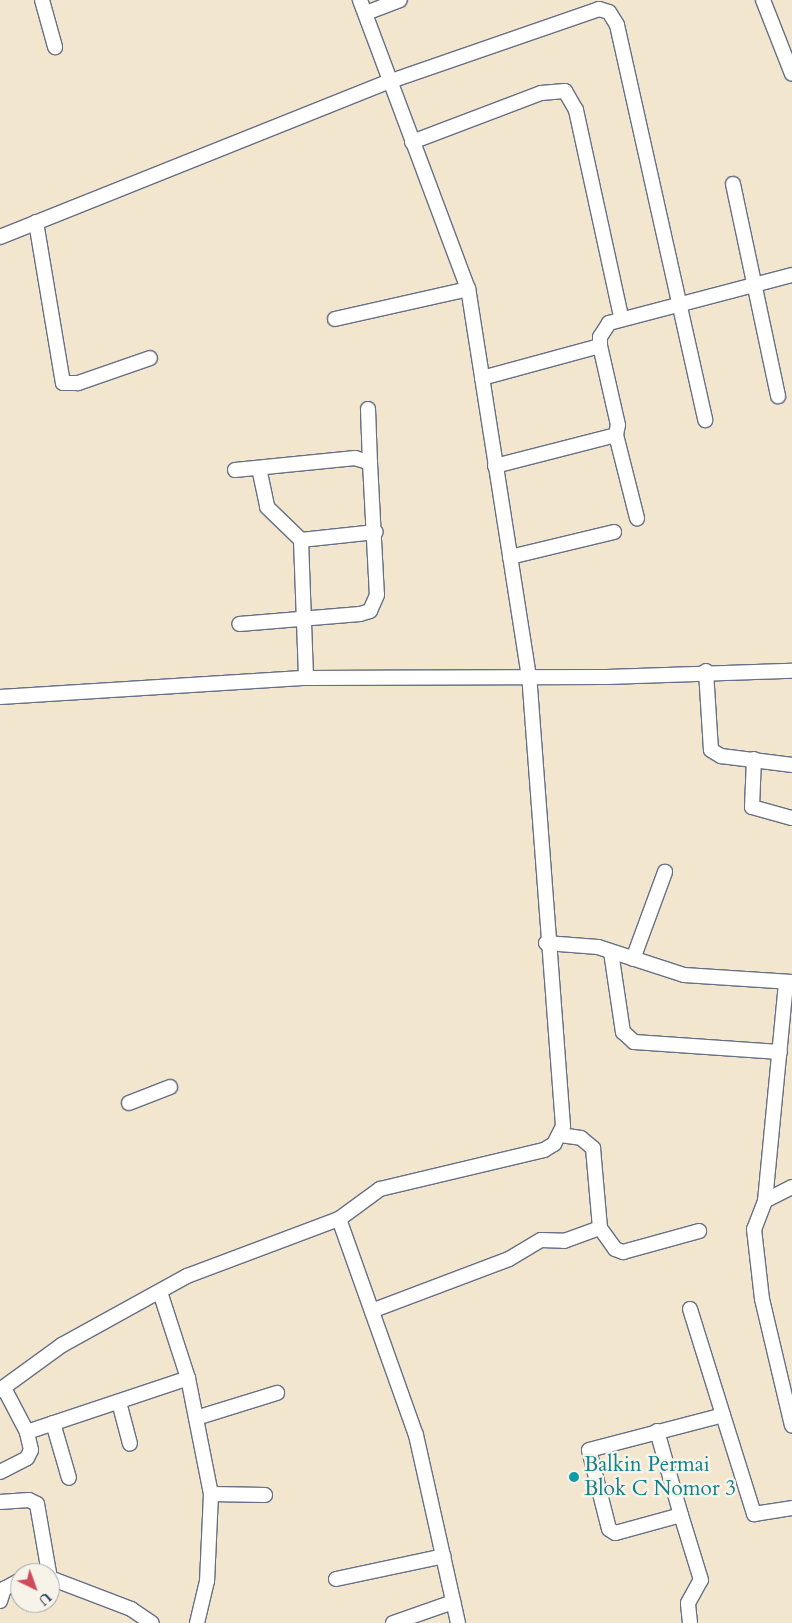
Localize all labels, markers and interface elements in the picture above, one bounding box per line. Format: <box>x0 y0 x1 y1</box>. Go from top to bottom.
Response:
place label: Balkin Permai Blok C Nomor 3 <box>584 1452 736 1502</box>
marker: Balkin Permai Blok C Nomor 3 <box>568 1471 580 1483</box>
north arrow <box>10 1563 60 1613</box>
text: U <box>34 1588 55 1610</box>

